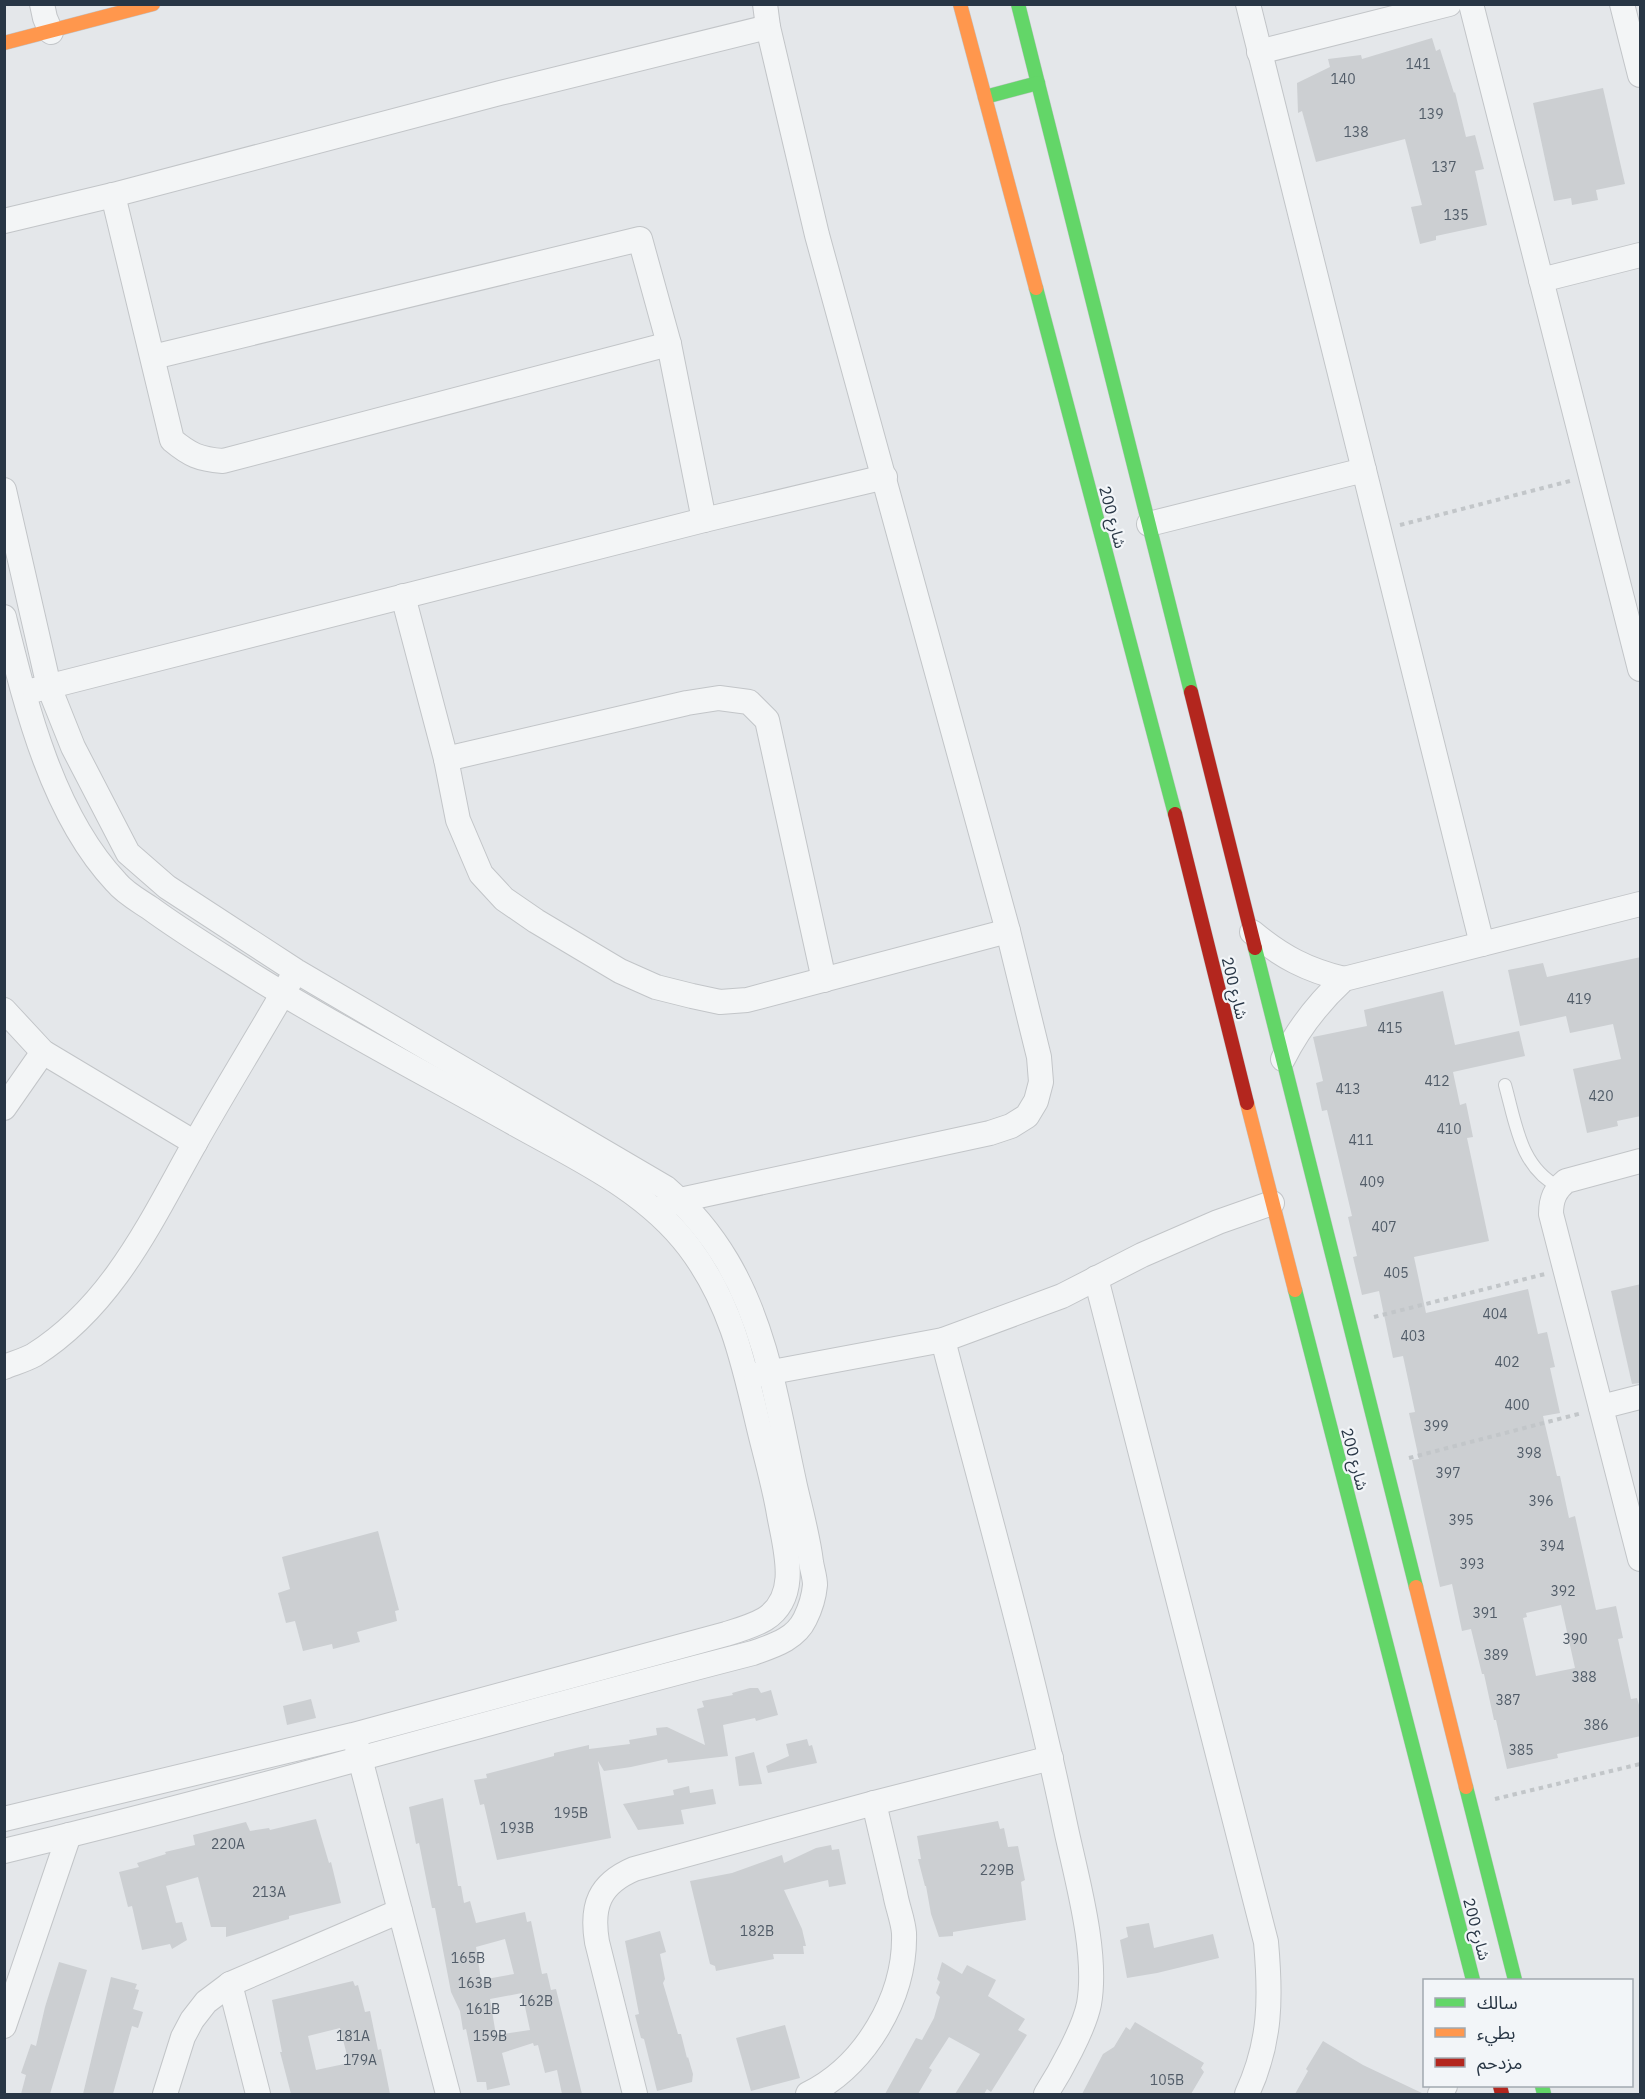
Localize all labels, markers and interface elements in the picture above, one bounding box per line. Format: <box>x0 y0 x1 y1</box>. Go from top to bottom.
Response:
house number: 141 <box>1405 55 1431 73</box>
house number: 140 <box>1330 70 1356 88</box>
house number: 139 <box>1418 105 1444 123</box>
house number: 138 <box>1343 123 1369 141</box>
house number: 137 <box>1431 158 1457 176</box>
house number: 135 <box>1443 206 1469 224</box>
street label: شارع 200 <box>1092 484 1131 551</box>
street label: شارع 200 <box>1215 955 1252 1022</box>
house number: 419 <box>1566 990 1592 1008</box>
house number: 415 <box>1377 1019 1403 1037</box>
house number: 412 <box>1424 1072 1450 1090</box>
house number: 413 <box>1335 1080 1361 1098</box>
house number: 420 <box>1588 1087 1614 1105</box>
house number: 410 <box>1436 1120 1462 1138</box>
house number: 411 <box>1348 1131 1374 1149</box>
house number: 409 <box>1359 1173 1385 1191</box>
house number: 407 <box>1371 1218 1397 1236</box>
house number: 405 <box>1383 1264 1409 1282</box>
house number: 404 <box>1482 1305 1508 1323</box>
house number: 403 <box>1400 1327 1426 1345</box>
house number: 402 <box>1494 1353 1520 1371</box>
house number: 400 <box>1504 1396 1530 1414</box>
house number: 399 <box>1423 1417 1449 1435</box>
street label: شارع 200 <box>1334 1426 1373 1493</box>
house number: 398 <box>1516 1444 1542 1462</box>
house number: 397 <box>1435 1464 1461 1482</box>
house number: 396 <box>1528 1492 1554 1510</box>
house number: 395 <box>1448 1511 1474 1529</box>
house number: 394 <box>1539 1537 1565 1555</box>
house number: 393 <box>1459 1555 1485 1573</box>
house number: 392 <box>1550 1582 1576 1600</box>
house number: 391 <box>1472 1604 1498 1622</box>
house number: 390 <box>1562 1630 1588 1648</box>
house number: 389 <box>1483 1646 1509 1664</box>
house number: 388 <box>1571 1668 1597 1686</box>
house number: 387 <box>1495 1691 1521 1709</box>
house number: 386 <box>1583 1716 1609 1734</box>
house number: 385 <box>1508 1741 1534 1759</box>
house number: 195B <box>554 1804 588 1822</box>
house number: 193B <box>500 1819 534 1837</box>
house number: 220A <box>211 1835 245 1853</box>
house number: 229B <box>980 1861 1014 1879</box>
house number: 213A <box>252 1883 286 1901</box>
street label: شارع 200 <box>1456 1896 1495 1963</box>
house number: 182B <box>740 1922 774 1940</box>
house number: 165B <box>451 1949 485 1967</box>
house number: 163B <box>458 1974 492 1992</box>
legend <box>1423 1979 1633 2087</box>
text: سالك <box>1477 1991 1518 2014</box>
house number: 162B <box>519 1992 553 2010</box>
house number: 161B <box>466 2000 500 2018</box>
text: بطيء <box>1477 2021 1515 2046</box>
house number: 181A <box>336 2027 370 2045</box>
house number: 159B <box>473 2027 507 2045</box>
house number: 179A <box>343 2051 377 2069</box>
text: مزدحم <box>1477 2051 1522 2076</box>
house number: 105B <box>1150 2071 1184 2089</box>

